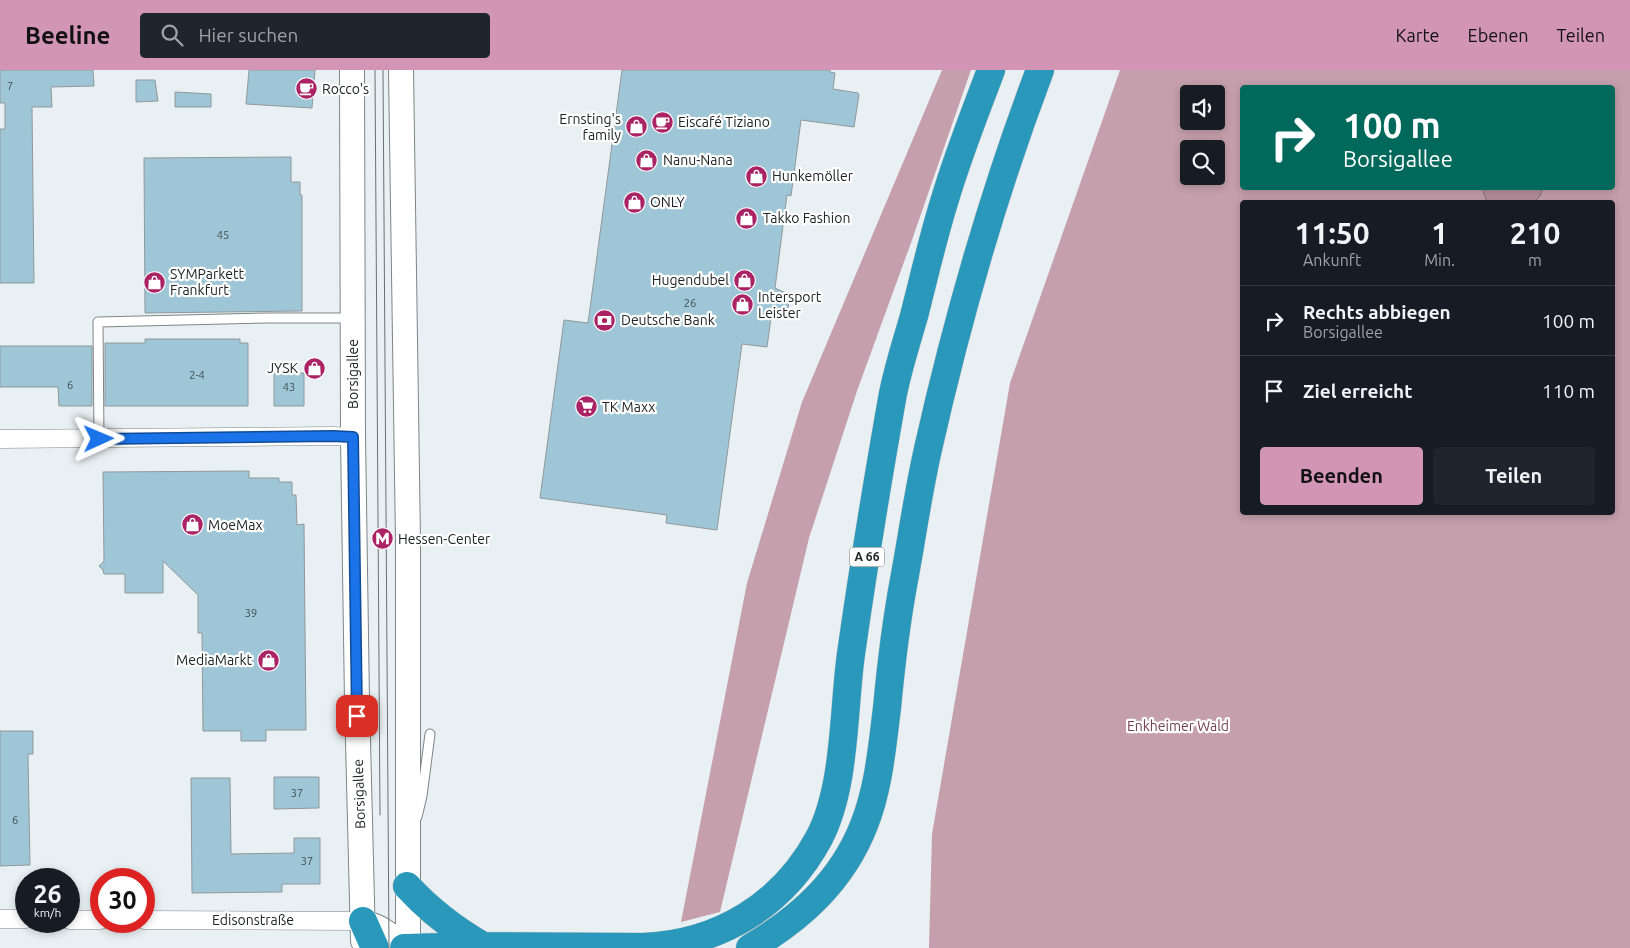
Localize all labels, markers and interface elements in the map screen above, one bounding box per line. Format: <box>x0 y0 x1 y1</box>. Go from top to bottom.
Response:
search box <box>140 13 490 58</box>
icon: search <box>158 21 186 49</box>
text: Beeline <box>25 22 110 49</box>
text: Hier suchen <box>198 24 298 46</box>
text: Karte <box>1396 25 1440 45</box>
text: Ebenen <box>1468 25 1529 45</box>
text: Teilen <box>1557 25 1605 45</box>
cafe icon: Rocco's <box>294 77 318 101</box>
house number: 7 <box>7 80 13 92</box>
place label: Rocco's <box>322 81 369 97</box>
map controls <box>1180 85 1225 185</box>
button: sound <box>1180 85 1225 130</box>
icon: right <box>1260 105 1325 170</box>
text: 100 m <box>1343 105 1441 145</box>
cafe icon: Eiscafé Tiziano <box>650 110 674 134</box>
place label: Ernsting's family <box>559 111 621 143</box>
place label: Eiscafé Tiziano <box>678 114 770 130</box>
shop icon: Ernsting's family <box>625 115 649 139</box>
button: search <box>1180 140 1225 185</box>
text: Borsigallee <box>1343 146 1453 171</box>
shop icon: Nanu-Nana <box>635 148 659 172</box>
place label: Nanu-Nana <box>663 152 733 168</box>
shop icon: Hunkemöller <box>744 164 768 188</box>
place label: Hunkemöller <box>772 168 854 184</box>
shop icon: ONLY <box>622 190 646 214</box>
place label: ONLY <box>650 194 685 210</box>
shop icon: Takko Fashion <box>735 206 759 230</box>
place label: Takko Fashion <box>763 210 850 226</box>
text: 11:50 <box>1295 216 1370 250</box>
text: 1 <box>1431 216 1448 250</box>
text: 210 <box>1510 216 1560 250</box>
house number: 45 <box>217 229 229 241</box>
text: Ankunft <box>1303 251 1361 269</box>
text: Min. <box>1424 251 1455 269</box>
text: m <box>1528 251 1542 269</box>
place label: SYMParkett Frankfurt <box>170 266 244 298</box>
shop icon: Hugendubel <box>733 268 757 292</box>
shop icon: SYMParkett Frankfurt <box>142 270 166 294</box>
place label: Hugendubel <box>652 272 729 288</box>
place label: Intersport Leister <box>758 289 822 321</box>
shop icon: Intersport Leister <box>730 293 754 317</box>
house number: 26 <box>684 297 696 309</box>
text: Rechts abbiegen <box>1303 301 1451 323</box>
icon: right <box>1260 307 1288 335</box>
bank icon: Deutsche Bank <box>593 308 617 332</box>
text: 100 m <box>1542 310 1595 332</box>
place label: Deutsche Bank <box>621 312 715 328</box>
text: Borsigallee <box>1303 323 1383 341</box>
street label: Borsigallee <box>345 339 361 409</box>
shop icon: JYSK <box>302 356 326 380</box>
place label: JYSK <box>267 360 298 376</box>
house number: 2-4 <box>189 369 205 381</box>
icon: arrive <box>1260 377 1288 405</box>
house number: 6 <box>67 379 73 391</box>
text: Ziel erreicht <box>1303 380 1412 402</box>
text: 110 m <box>1542 380 1595 402</box>
house number: 43 <box>283 381 295 393</box>
supermarket icon: TK Maxx <box>574 395 598 419</box>
place label: TK Maxx <box>602 399 655 415</box>
position arrow <box>72 412 124 464</box>
button: Beenden <box>1260 447 1423 505</box>
button: Teilen <box>1433 447 1595 505</box>
shop icon: MoeMax <box>180 513 204 537</box>
place label: MoeMax <box>208 517 263 533</box>
metro station icon: Hessen-Center <box>370 527 394 551</box>
place label: Hessen-Center <box>398 531 491 547</box>
road number: A 66 <box>850 548 884 567</box>
house number: 39 <box>245 607 257 619</box>
shop icon: MediaMarkt <box>256 648 280 672</box>
place label: MediaMarkt <box>176 652 252 668</box>
pin <box>336 695 378 737</box>
icon: arrive <box>343 702 371 730</box>
park label: Enkheimer Wald <box>1127 718 1229 734</box>
street label: Borsigallee <box>350 759 368 829</box>
house number: 37 <box>291 787 303 799</box>
house number: 6 <box>12 814 18 826</box>
house number: 37 <box>301 855 313 867</box>
speed limit sign: 30 <box>90 868 155 933</box>
text: 26 <box>33 880 62 908</box>
text: km/h <box>34 906 61 919</box>
street label: Edisonstraße <box>212 912 294 928</box>

